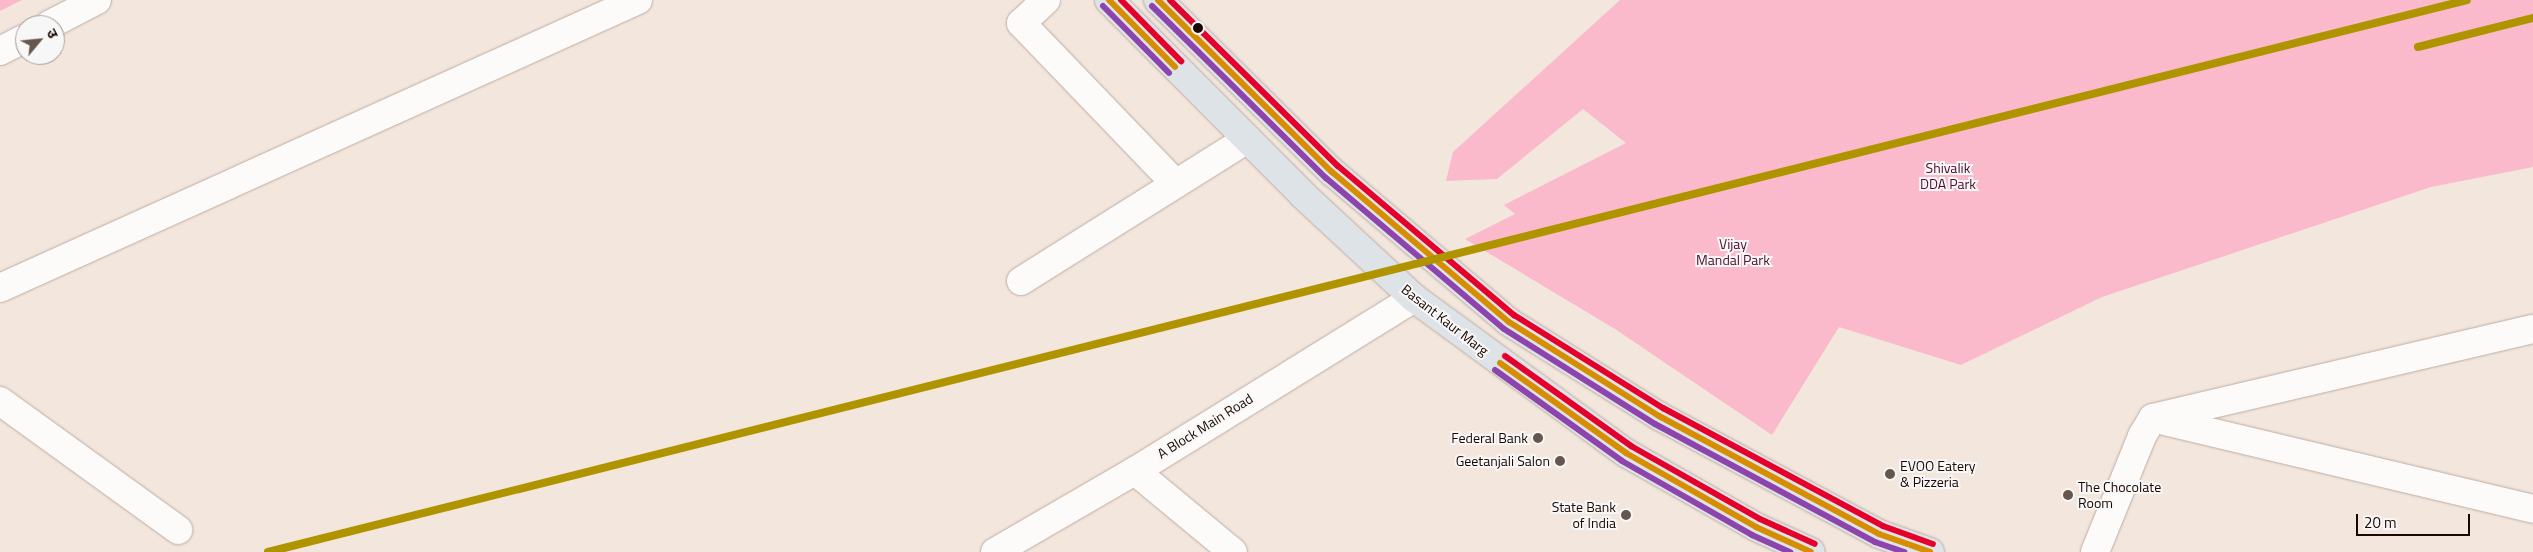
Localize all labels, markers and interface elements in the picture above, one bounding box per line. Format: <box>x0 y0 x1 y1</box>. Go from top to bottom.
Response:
north arrow <box>15 15 65 65</box>
unlabelled marker <box>1193 23 1203 33</box>
text: उ <box>42 25 64 42</box>
park label: Shivalik DDA Park <box>1920 160 1976 192</box>
park label: Vijay Mandal Park <box>1696 236 1770 268</box>
street label: Basant Kaur Marg <box>1398 281 1492 359</box>
street label: A Block Main Road <box>1154 390 1256 462</box>
place label: Federal Bank <box>1451 430 1528 446</box>
marker: Federal Bank <box>1532 432 1544 444</box>
place label: Geetanjali Salon <box>1456 453 1550 469</box>
marker: Geetanjali Salon <box>1554 455 1566 467</box>
place label: EVOO Eatery & Pizzeria <box>1900 458 1976 491</box>
marker: EVOO Eatery & Pizzeria <box>1884 468 1896 480</box>
place label: The Chocolate Room <box>2078 479 2161 512</box>
marker: The Chocolate Room <box>2062 489 2074 501</box>
place label: State Bank of India <box>1552 499 1616 532</box>
scale bar <box>2358 504 2472 536</box>
marker: State Bank of India <box>1620 509 1632 521</box>
text: 20 m <box>2364 511 2397 534</box>

